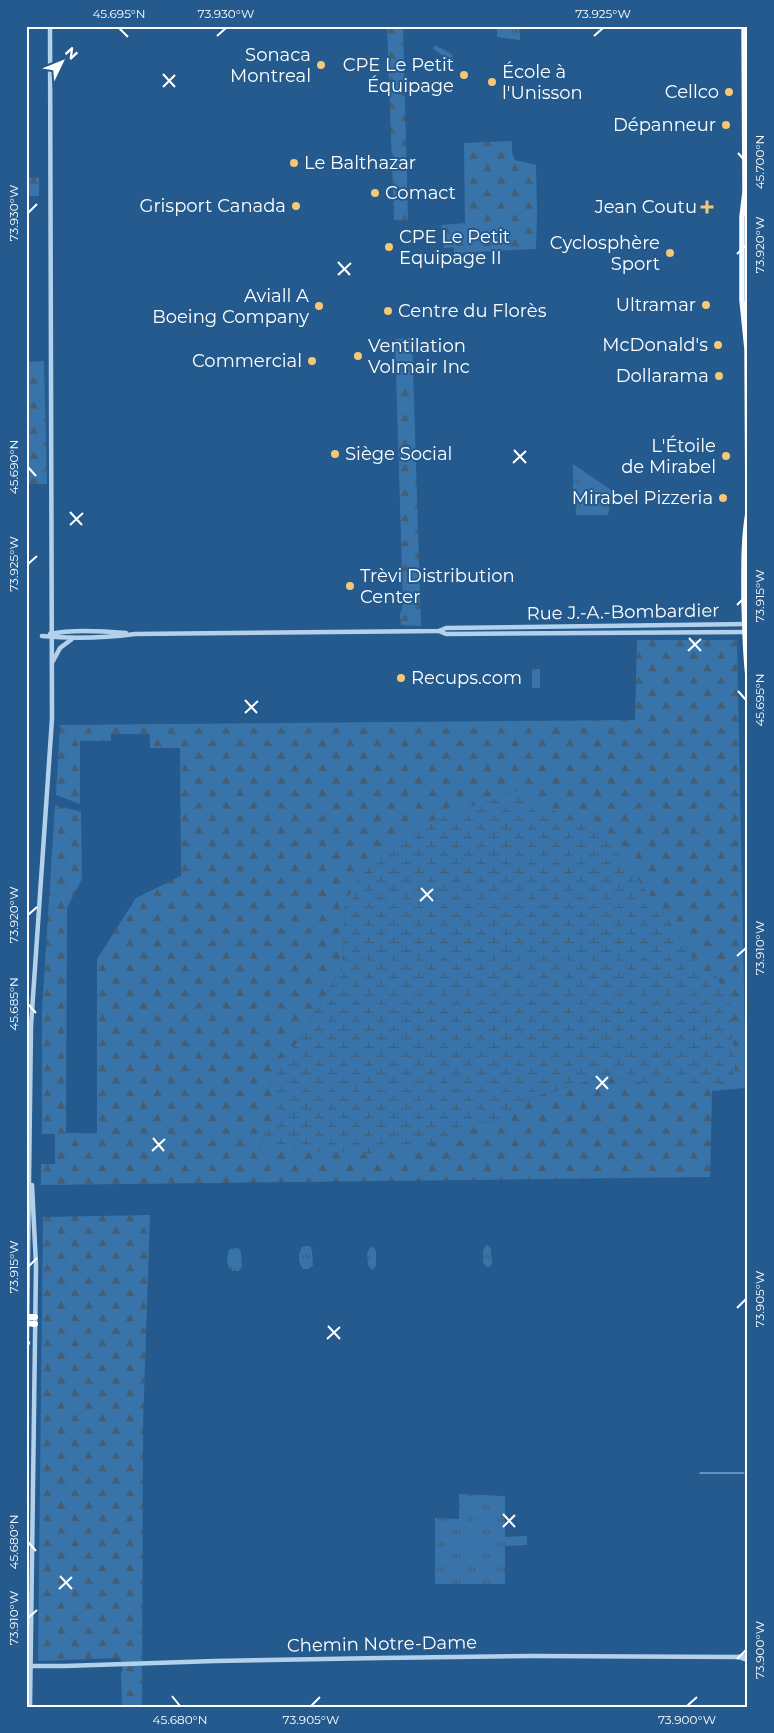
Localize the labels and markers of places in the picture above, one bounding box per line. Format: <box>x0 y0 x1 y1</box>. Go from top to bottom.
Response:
place label: Sonaca Montreal <box>230 44 311 87</box>
place label: CPE Le Petit Équipage <box>343 54 454 97</box>
marker: Sonaca Montreal <box>315 59 327 71</box>
place label: École à l'Unisson <box>502 61 583 104</box>
marker: CPE Le Petit Équipage <box>458 69 470 81</box>
marker: École à l'Unisson <box>486 76 498 88</box>
place label: Cellco <box>665 81 719 103</box>
marker: Cellco <box>723 86 735 98</box>
place label: Dépanneur <box>613 114 716 136</box>
marker: Dépanneur <box>720 119 732 131</box>
place label: Le Balthazar <box>304 152 416 174</box>
marker: Le Balthazar <box>288 157 300 169</box>
place label: Comact <box>385 182 456 204</box>
marker: Comact <box>369 187 381 199</box>
place label: Grisport Canada <box>140 195 286 217</box>
place label: Jean Coutu <box>594 196 697 218</box>
marker: Grisport Canada <box>290 200 302 212</box>
marker: Jean Coutu <box>701 201 713 213</box>
place label: CPE Le Petit Equipage II <box>399 226 510 269</box>
place label: Cyclosphère Sport <box>550 232 660 275</box>
marker: CPE Le Petit Equipage II <box>383 241 395 253</box>
marker: Cyclosphère Sport <box>664 247 676 259</box>
place label: Aviall A Boeing Company <box>152 285 309 328</box>
place label: Ultramar <box>616 294 696 316</box>
marker: Ultramar <box>700 299 712 311</box>
marker: Aviall A Boeing Company <box>313 300 325 312</box>
place label: Centre du Florès <box>398 300 547 322</box>
marker: Centre du Florès <box>382 305 394 317</box>
place label: McDonald's <box>602 334 708 356</box>
place label: Ventilation Volmair Inc <box>368 335 470 378</box>
marker: McDonald's <box>712 339 724 351</box>
place label: Commercial <box>192 350 302 372</box>
marker: Ventilation Volmair Inc <box>352 350 364 362</box>
marker: Commercial <box>306 355 318 367</box>
place label: Dollarama <box>616 365 709 387</box>
marker: Dollarama <box>713 370 725 382</box>
place label: L'Étoile de Mirabel <box>621 435 716 478</box>
place label: Siège Social <box>345 443 452 465</box>
marker: Siège Social <box>329 448 341 460</box>
marker: L'Étoile de Mirabel <box>720 450 732 462</box>
place label: Mirabel Pizzeria <box>572 487 713 509</box>
marker: Mirabel Pizzeria <box>717 492 729 504</box>
place label: Trèvi Distribution Center <box>360 565 515 608</box>
marker: Trèvi Distribution Center <box>344 580 356 592</box>
place label: Recups.com <box>411 667 522 689</box>
marker: Recups.com <box>395 672 407 684</box>

